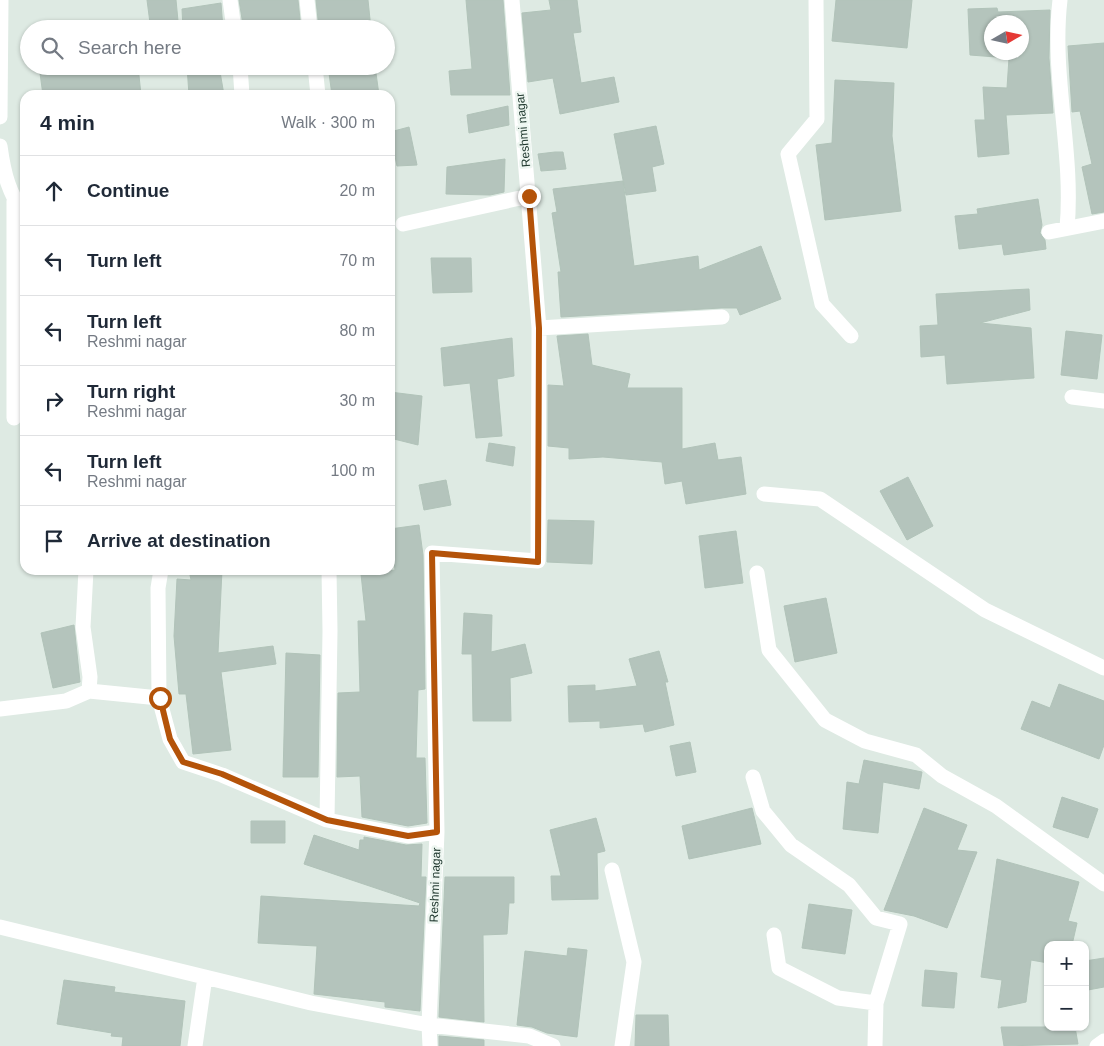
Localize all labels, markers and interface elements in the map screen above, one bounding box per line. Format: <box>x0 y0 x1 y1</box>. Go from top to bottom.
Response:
north arrow <box>984 15 1029 60</box>
search box <box>20 20 395 75</box>
icon: search <box>38 34 66 62</box>
text: Search here <box>78 37 182 58</box>
street label: Reshmi nagar <box>513 92 533 168</box>
text: 4 min <box>40 111 95 134</box>
text: Walk · 300 m <box>281 114 375 131</box>
icon: ahead <box>40 177 68 205</box>
text: Continue <box>87 180 169 201</box>
text: 20 m <box>339 182 375 199</box>
route end <box>518 185 541 208</box>
icon: left <box>40 247 68 275</box>
text: Turn left <box>87 250 162 271</box>
text: 70 m <box>339 252 375 269</box>
text: Turn left <box>87 311 162 332</box>
icon: left <box>40 317 68 345</box>
text: 80 m <box>339 322 375 339</box>
text: Reshmi nagar <box>87 333 187 350</box>
text: Turn right <box>87 381 175 402</box>
icon: right <box>40 387 68 415</box>
text: 30 m <box>339 392 375 409</box>
text: Reshmi nagar <box>87 403 187 420</box>
text: Turn left <box>87 451 162 472</box>
icon: left <box>40 457 68 485</box>
text: 100 m <box>331 462 375 479</box>
text: Reshmi nagar <box>87 473 187 490</box>
icon: arrive <box>40 527 68 555</box>
text: Arrive at destination <box>87 530 271 551</box>
route start <box>149 687 172 710</box>
street label: Reshmi nagar <box>427 847 443 923</box>
map controls <box>1044 941 1089 1031</box>
button: + <box>1044 941 1089 986</box>
button: − <box>1044 986 1089 1031</box>

